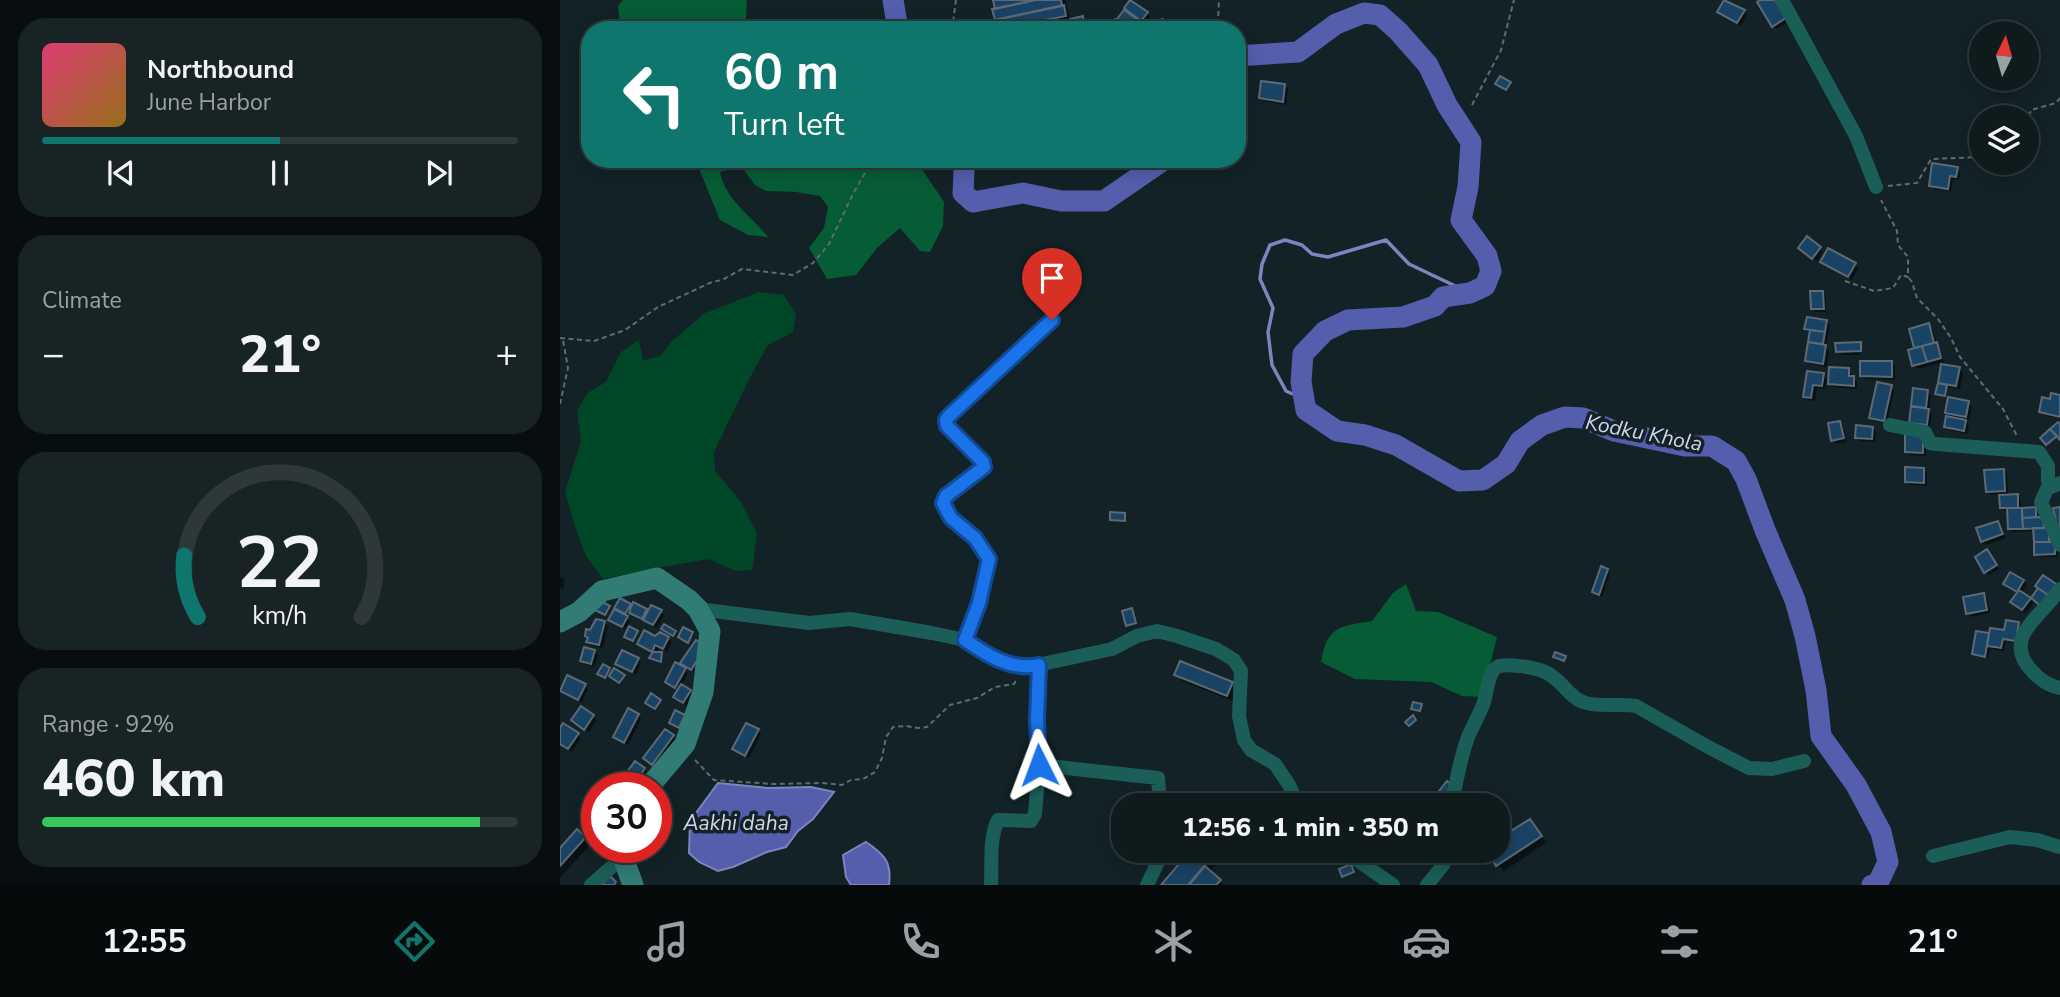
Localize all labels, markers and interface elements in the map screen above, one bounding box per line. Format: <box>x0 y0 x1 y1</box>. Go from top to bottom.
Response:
north arrow <box>1969 21 2039 91</box>
map controls <box>1969 21 2039 175</box>
text: 60 m <box>724 39 839 106</box>
icon: left <box>609 49 700 140</box>
text: Northbound <box>147 52 294 87</box>
text: June Harbor <box>147 87 271 118</box>
text: Turn left <box>724 103 844 146</box>
button: layers <box>1969 105 2039 175</box>
icon: previous <box>102 154 140 192</box>
icon: pause <box>261 154 299 192</box>
icon: next <box>420 154 458 192</box>
pin <box>1022 248 1082 320</box>
icon: arrive <box>1033 259 1071 297</box>
text: Climate <box>42 285 122 316</box>
text: 21° <box>239 319 321 390</box>
text: − <box>42 329 65 380</box>
text: + <box>495 329 518 380</box>
water label: Kodku Khola <box>1583 408 1705 458</box>
text: 22 <box>236 513 324 613</box>
text: km/h <box>252 599 308 633</box>
text: Range · 92% <box>42 709 174 740</box>
position arrow <box>1002 728 1076 802</box>
text: 460 km <box>42 743 225 814</box>
speed limit sign: 30 <box>581 772 672 863</box>
water label: Aakhi daha <box>682 809 789 837</box>
text: 12:56 · 1 min · 350 m <box>1182 810 1439 845</box>
icon: directions <box>390 917 439 966</box>
icon: music <box>643 917 692 966</box>
icon: phone <box>896 917 945 966</box>
icon: climate <box>1149 917 1198 966</box>
icon: car <box>1402 917 1451 966</box>
icon: filters <box>1655 917 1704 966</box>
text: 12:55 <box>102 920 187 963</box>
text: 21° <box>1907 920 1958 963</box>

